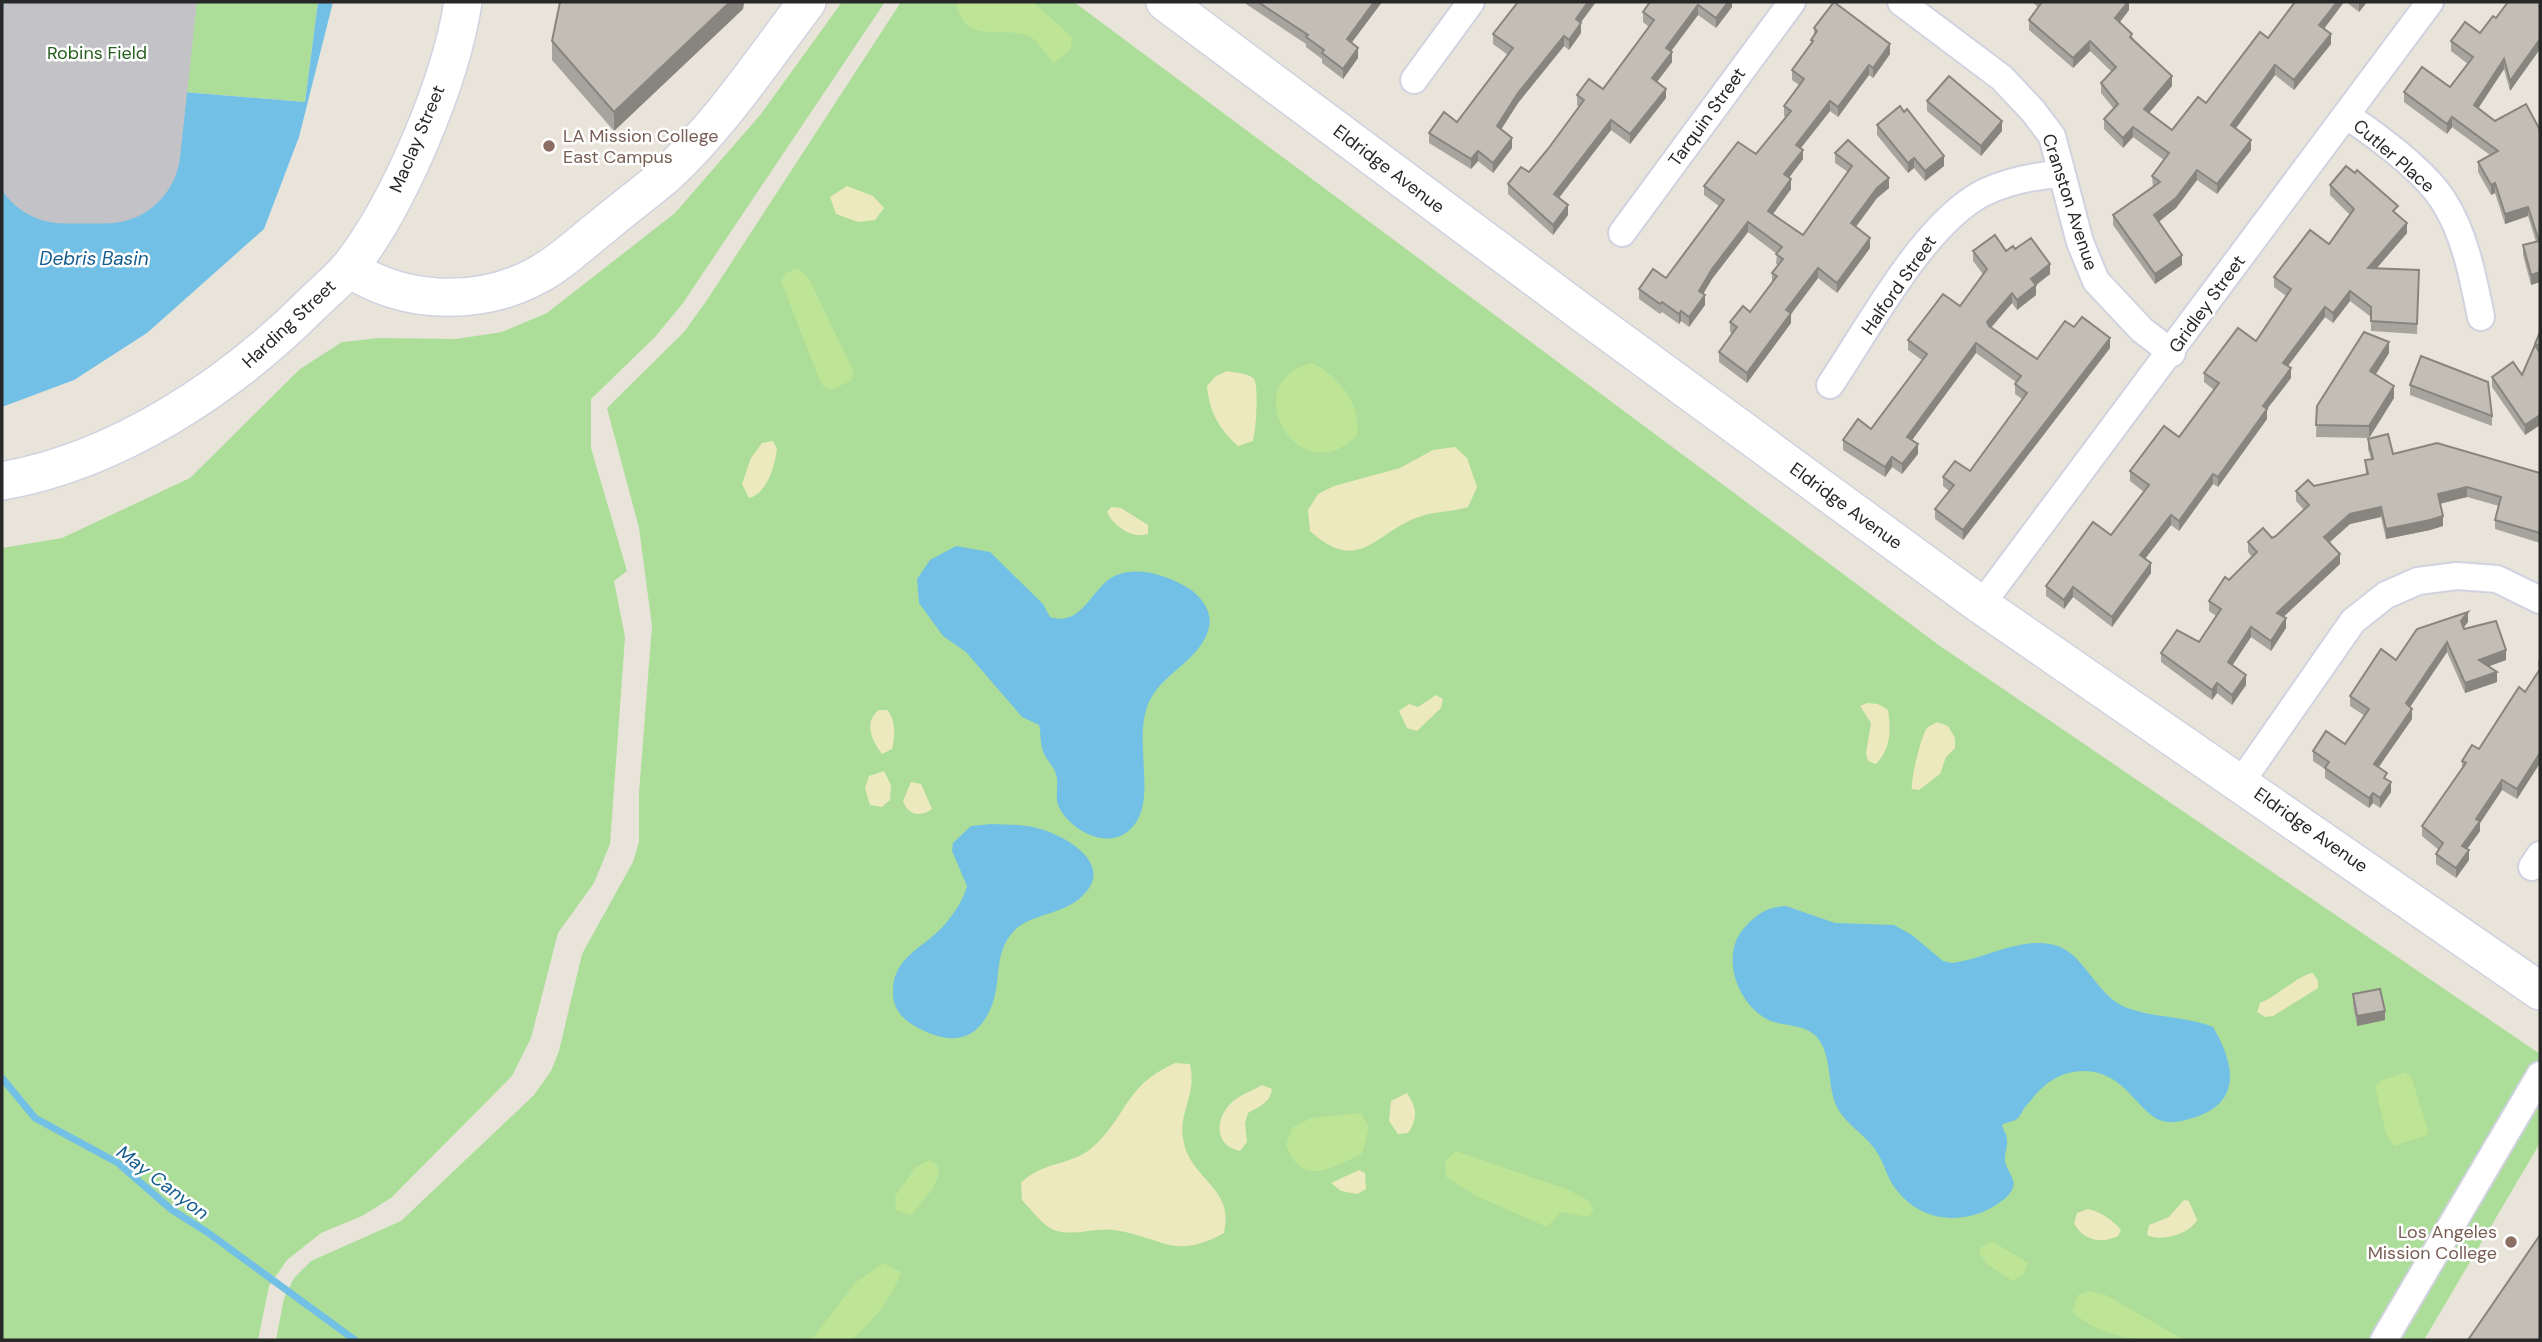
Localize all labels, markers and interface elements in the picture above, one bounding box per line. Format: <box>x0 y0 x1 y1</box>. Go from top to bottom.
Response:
park label: Robins Field <box>47 41 147 65</box>
street label: Tarquin Street <box>1663 63 1751 171</box>
street label: Maclay Street <box>384 82 450 196</box>
street label: Cutler Place <box>2348 114 2440 198</box>
street label: Eldridge Avenue <box>1328 119 1450 219</box>
place label: LA Mission College East Campus <box>563 124 719 169</box>
street label: Cranston Avenue <box>2037 131 2103 273</box>
marker: LA Mission College East Campus <box>541 138 557 154</box>
street label: Halford Street <box>1856 231 1942 339</box>
water label: Debris Basin <box>39 246 149 271</box>
street label: Gridley Street <box>2163 250 2251 358</box>
street label: Harding Street <box>237 274 341 374</box>
street label: Eldridge Avenue <box>1785 457 1907 555</box>
street label: Eldridge Avenue <box>2249 782 2373 878</box>
water label: May Canyon <box>112 1140 214 1225</box>
place label: Los Angeles Mission College <box>2368 1220 2497 1265</box>
marker: Los Angeles Mission College <box>2503 1234 2519 1250</box>

